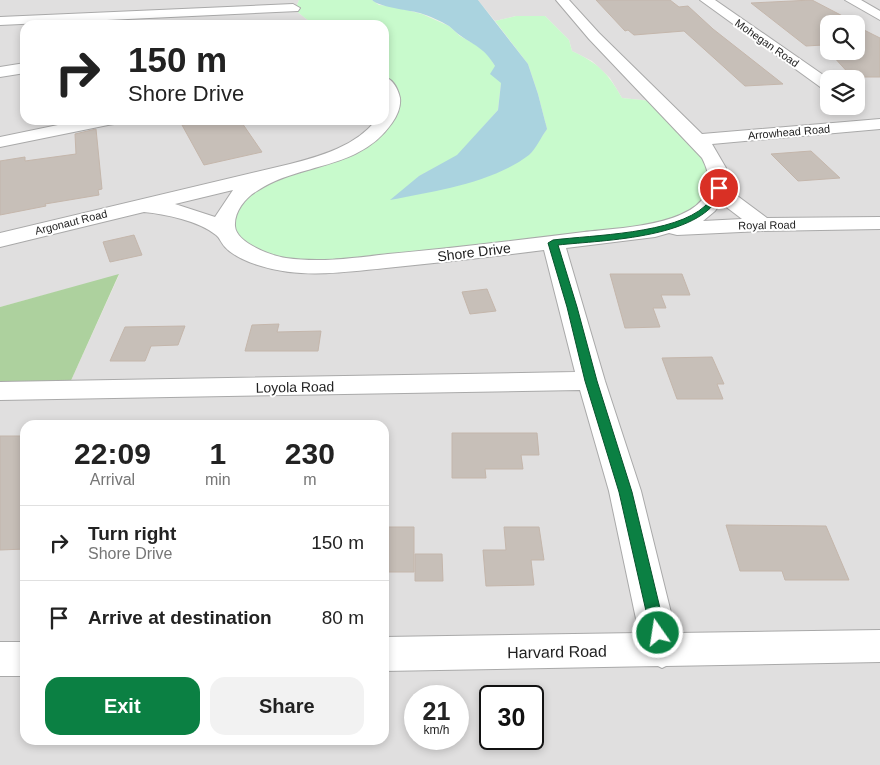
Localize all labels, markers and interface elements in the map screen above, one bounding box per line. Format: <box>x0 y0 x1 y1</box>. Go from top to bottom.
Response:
map controls <box>820 15 865 115</box>
button: search <box>820 15 865 60</box>
street label: Mohegan Road <box>733 17 801 69</box>
icon: right <box>45 40 110 105</box>
text: 150 m <box>128 40 227 79</box>
button: layers <box>820 70 865 115</box>
text: Shore Drive <box>128 81 244 106</box>
street label: Arrowhead Road <box>747 122 831 142</box>
pin <box>698 167 740 209</box>
icon: arrive <box>705 174 733 202</box>
street label: Argonaut Road <box>34 207 108 237</box>
street label: Royal Road <box>738 218 796 232</box>
street label: Shore Drive <box>436 240 512 264</box>
street label: Loyola Road <box>256 378 334 396</box>
text: 22:09 <box>74 437 151 470</box>
text: 1 <box>209 437 226 470</box>
text: 230 <box>285 437 335 470</box>
text: Arrival <box>90 471 135 488</box>
text: min <box>205 471 231 488</box>
text: m <box>303 471 316 488</box>
text: Turn right <box>88 523 176 544</box>
icon: right <box>45 529 73 557</box>
text: 150 m <box>311 532 364 553</box>
text: Shore Drive <box>88 545 172 562</box>
icon: arrive <box>45 604 73 632</box>
position arrow <box>631 606 683 658</box>
text: Arrive at destination <box>88 607 272 628</box>
text: 80 m <box>322 607 364 628</box>
street label: Harvard Road <box>507 643 607 661</box>
button: Exit <box>45 677 200 735</box>
button: Share <box>210 677 364 735</box>
speed limit sign: 30 <box>479 685 544 750</box>
text: 21 <box>423 697 450 725</box>
text: km/h <box>423 723 450 737</box>

